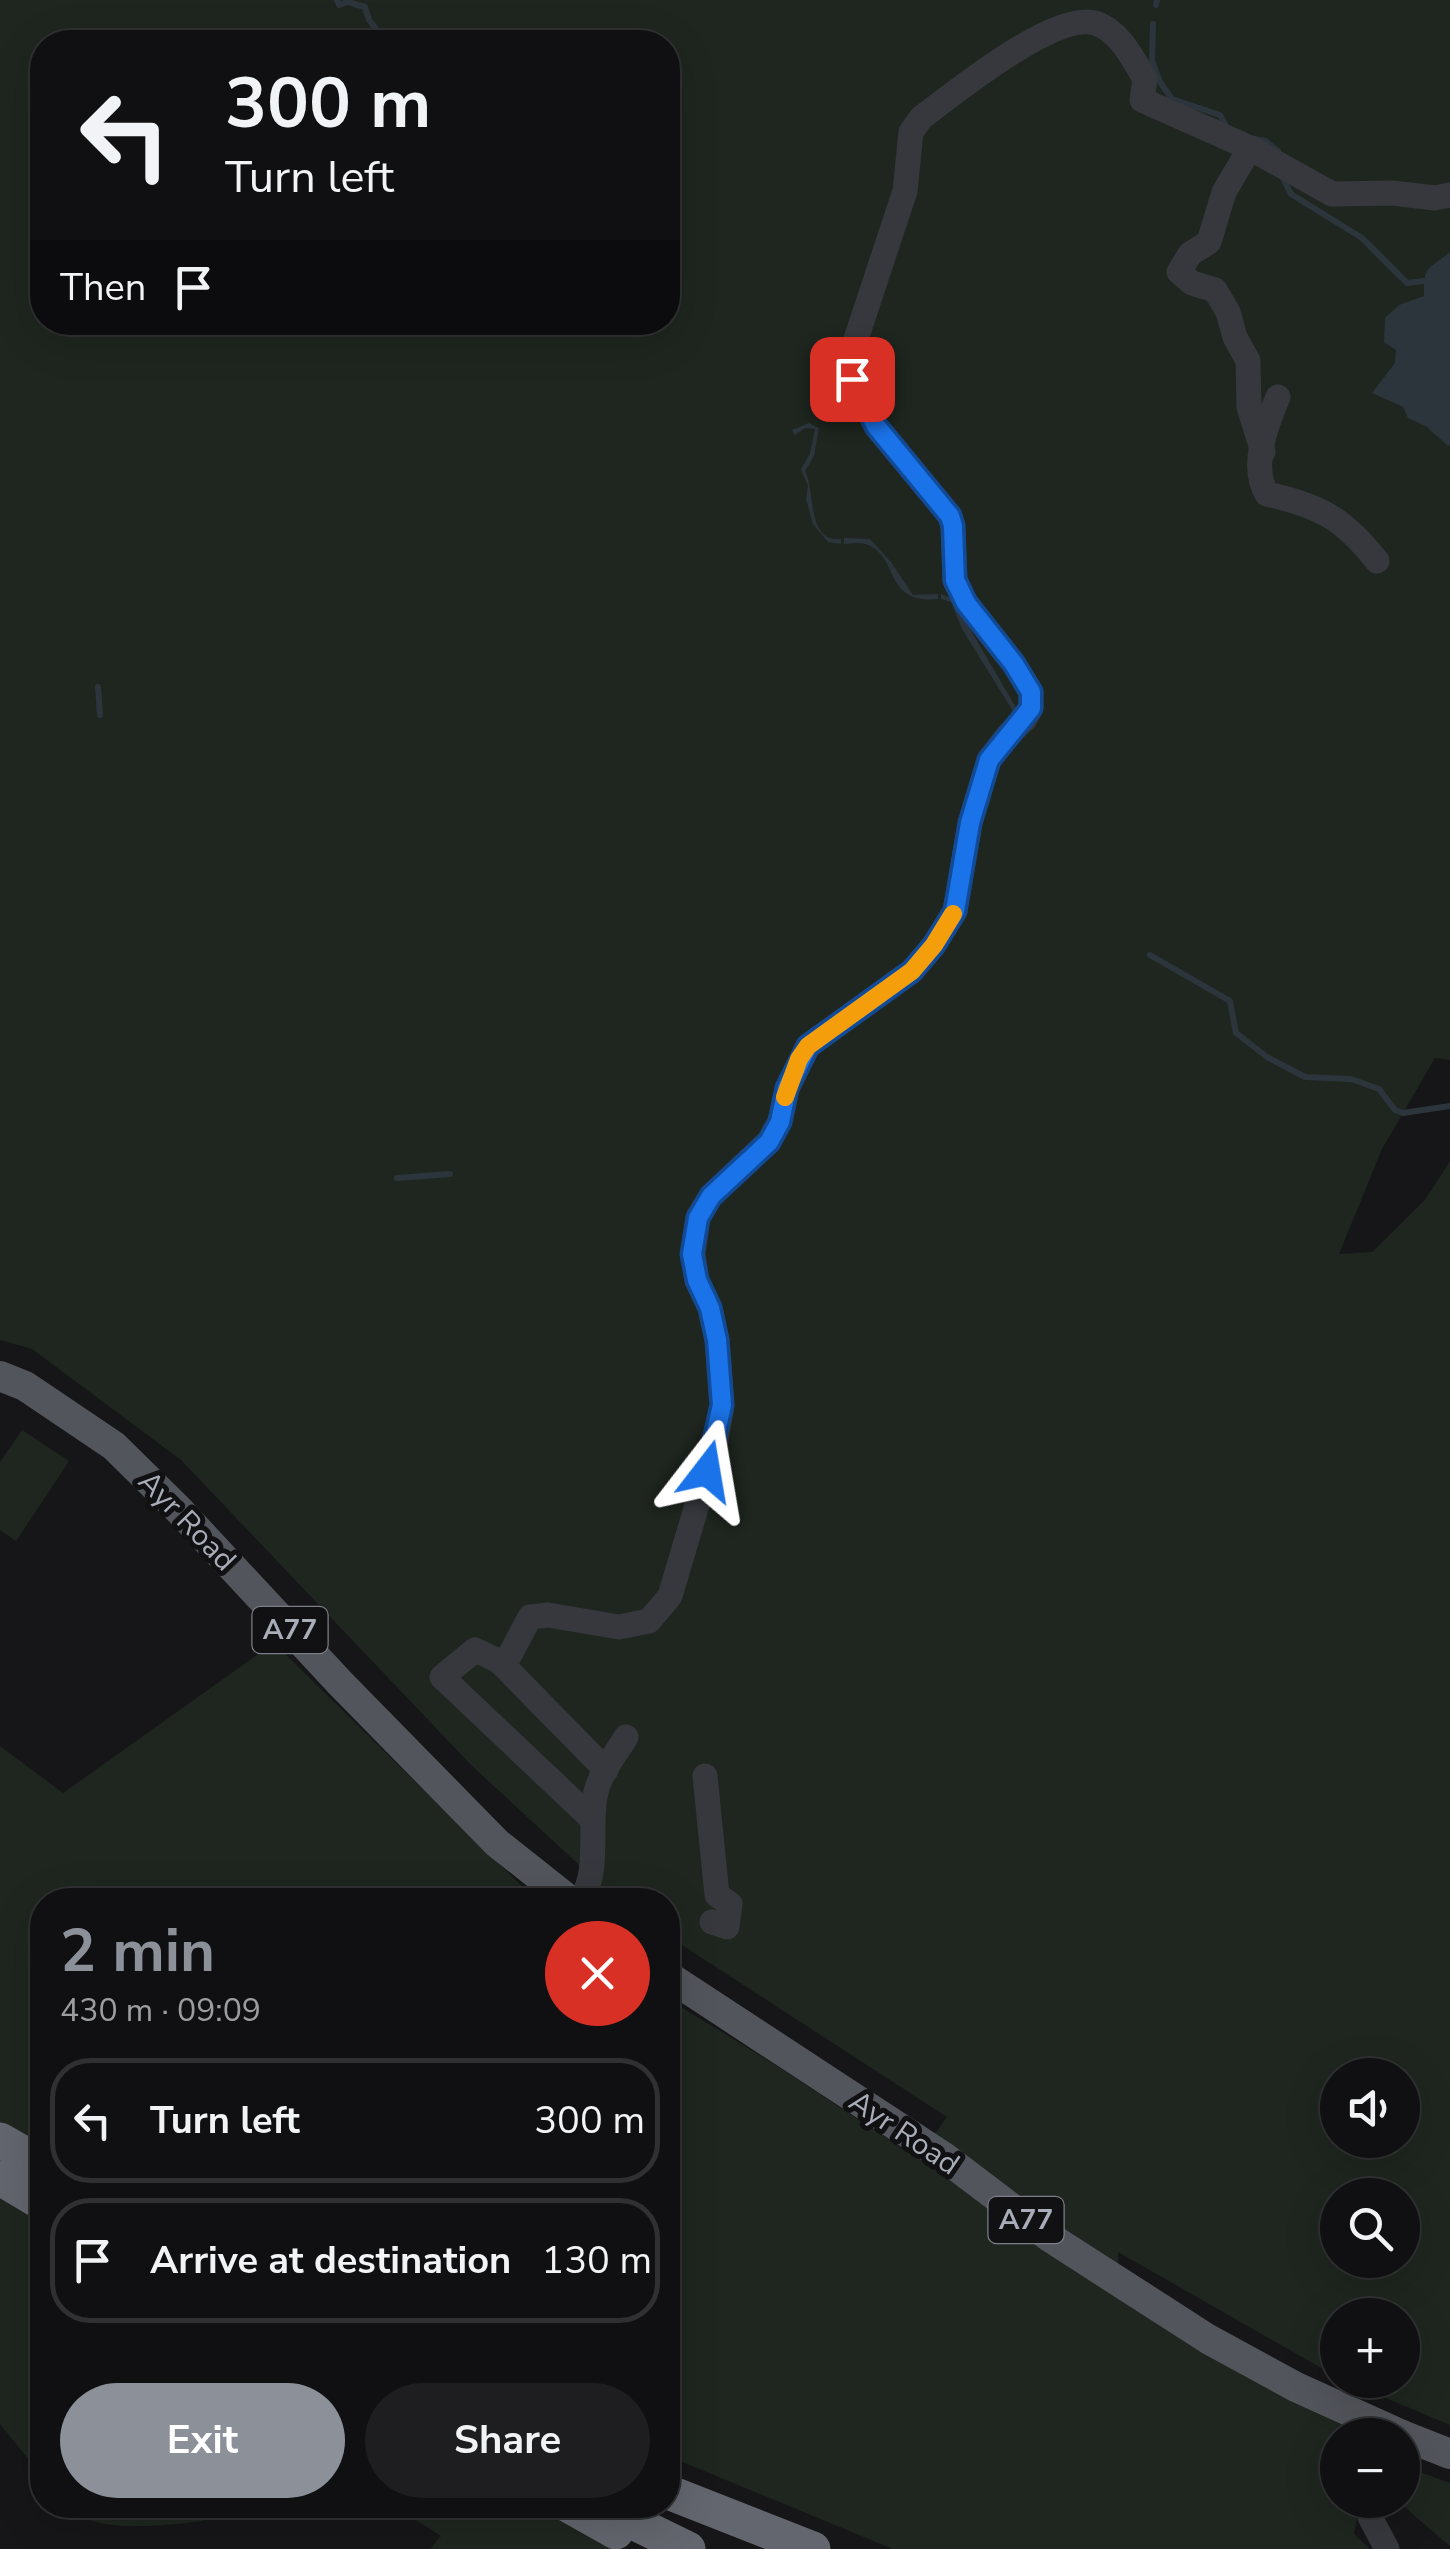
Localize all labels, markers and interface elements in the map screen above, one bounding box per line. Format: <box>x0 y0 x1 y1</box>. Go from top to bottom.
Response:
text: 300 m <box>225 56 431 152</box>
icon: left <box>60 70 190 200</box>
text: Turn left <box>225 147 394 208</box>
icon: arrive <box>166 260 221 315</box>
text: Then <box>60 262 146 313</box>
pin <box>810 337 895 422</box>
icon: arrive <box>825 352 880 407</box>
position arrow <box>655 1419 759 1523</box>
street label: Ayr Road <box>129 1462 245 1580</box>
road number: A77 <box>252 1607 328 1653</box>
text: 2 min <box>60 1910 215 1992</box>
button: close <box>545 1921 650 2026</box>
text: 430 m · 09:09 <box>60 1989 261 2032</box>
map controls <box>1320 2058 1420 2518</box>
button: sound <box>1320 2058 1420 2158</box>
street label: Ayr Road <box>841 2081 967 2185</box>
icon: left <box>65 2093 120 2148</box>
text: Turn left <box>150 2095 300 2146</box>
text: 300 m <box>534 2095 645 2146</box>
button: search <box>1320 2178 1420 2278</box>
road number: A77 <box>988 2197 1064 2243</box>
icon: arrive <box>65 2233 120 2288</box>
text: Arrive at destination <box>150 2235 511 2286</box>
text: 130 m <box>541 2235 652 2286</box>
button: + <box>1320 2298 1420 2398</box>
button: Exit <box>60 2383 345 2498</box>
button: Share <box>365 2383 650 2498</box>
button: − <box>1320 2418 1420 2518</box>

